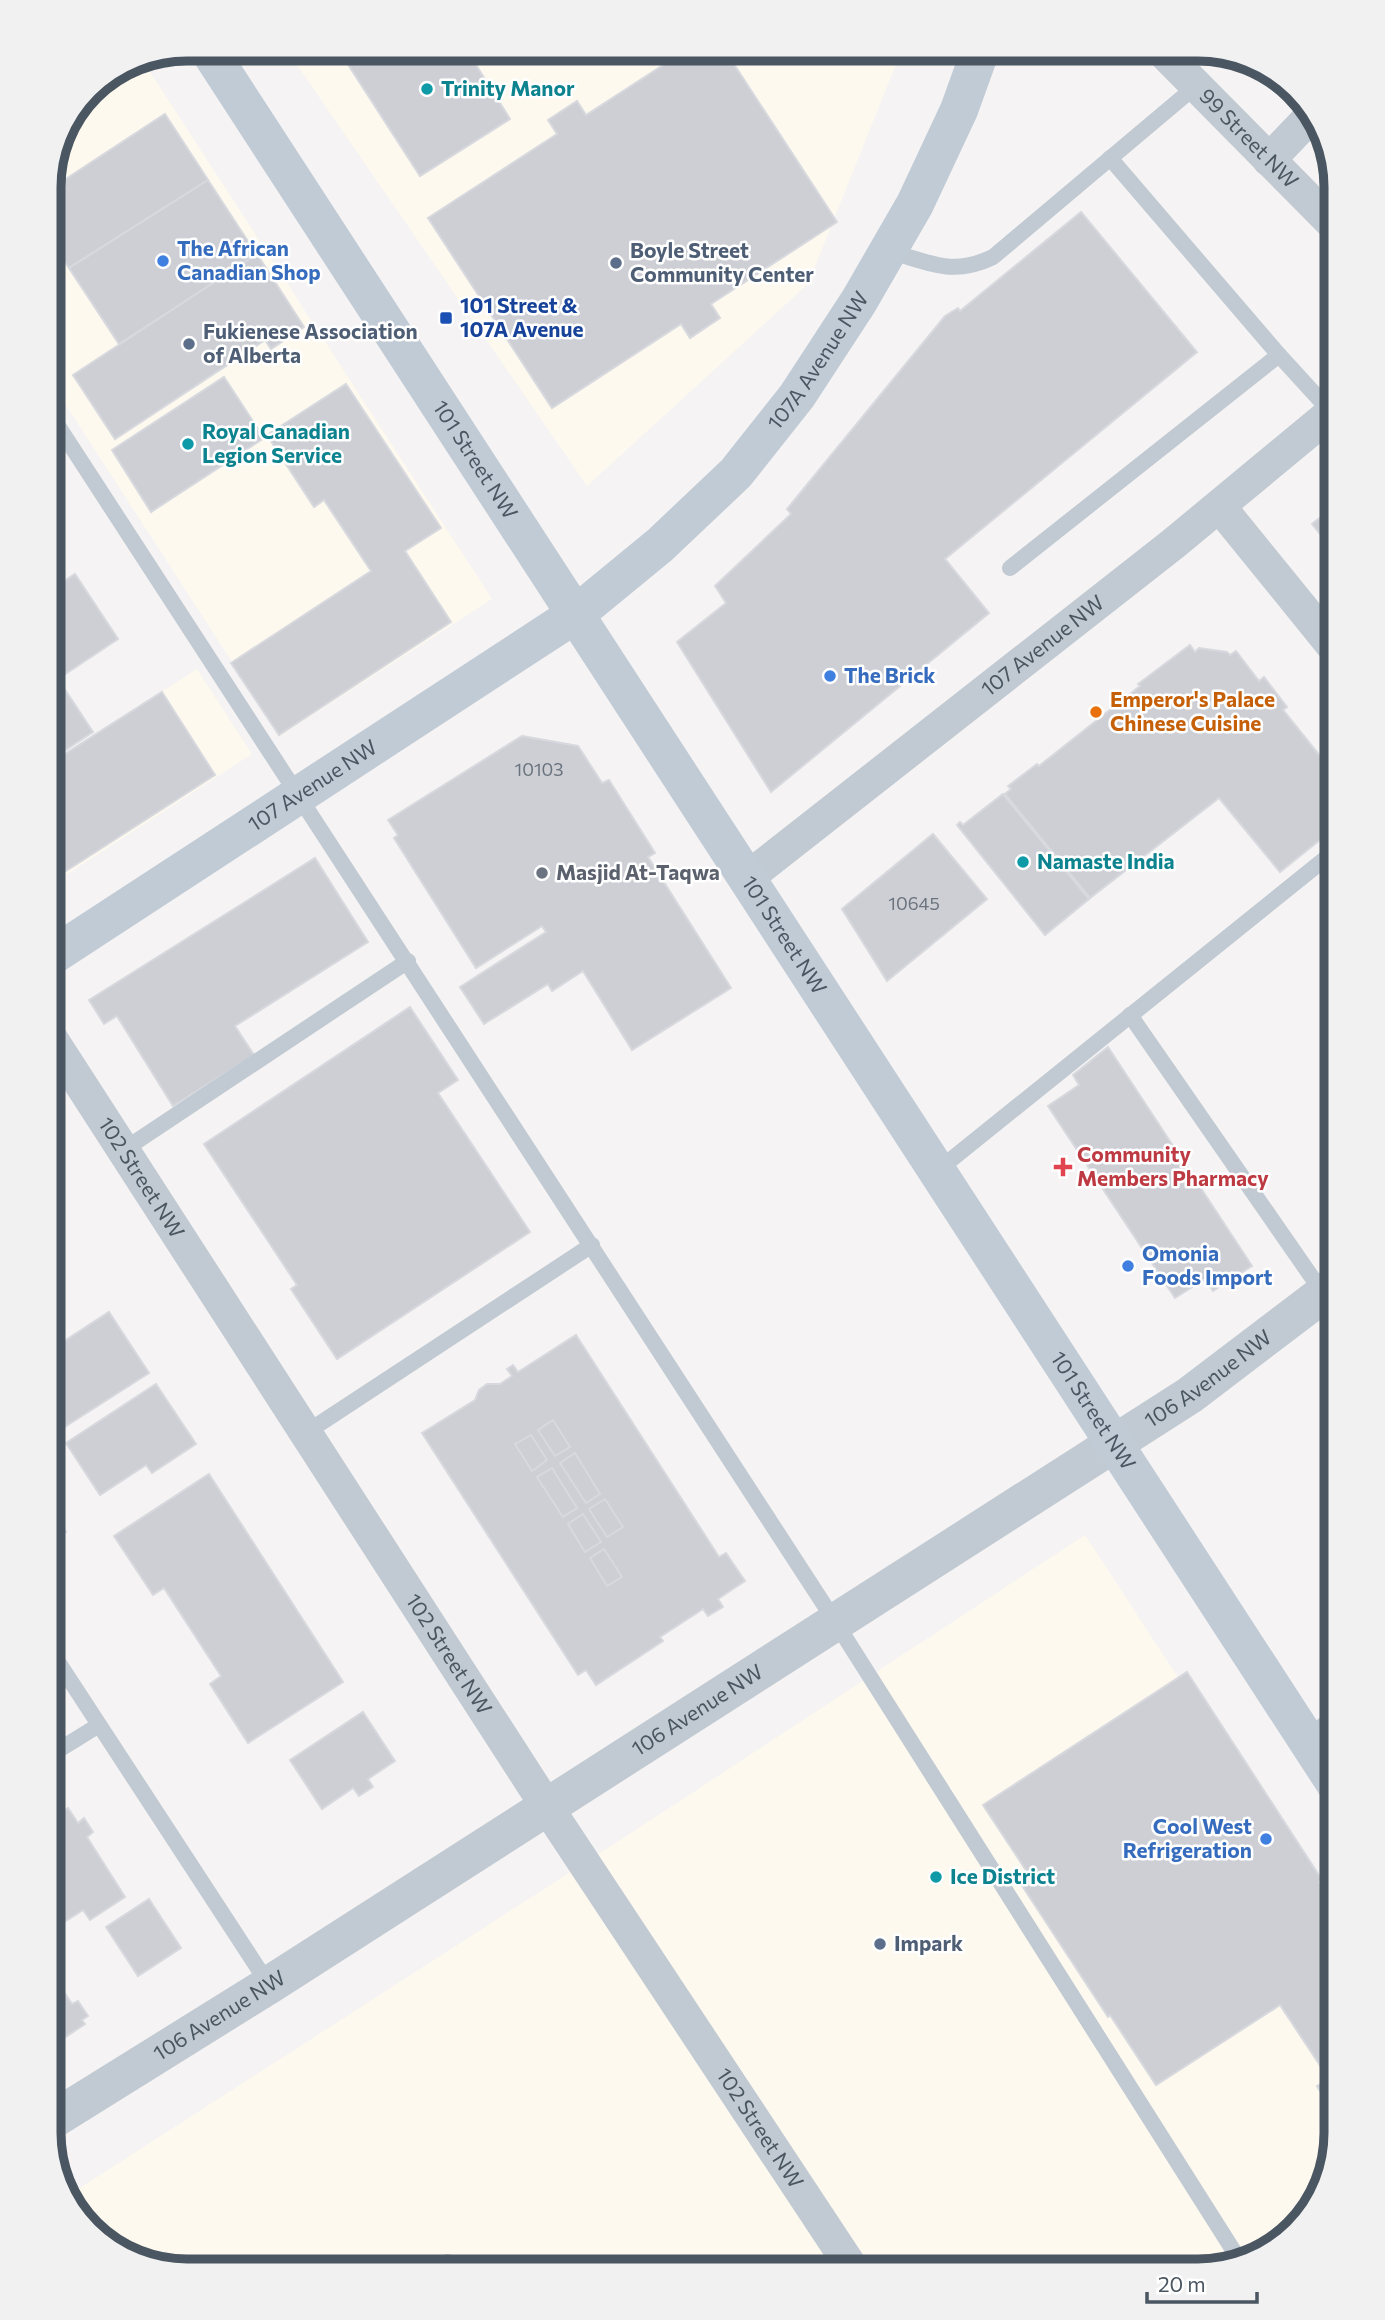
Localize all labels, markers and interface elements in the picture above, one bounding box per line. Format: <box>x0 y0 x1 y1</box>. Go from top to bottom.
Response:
place label: Trinity Manor <box>441 75 575 100</box>
marker: Trinity Manor <box>419 81 435 97</box>
street label: 99 Street NW <box>1195 82 1304 193</box>
place label: The African Canadian Shop <box>177 235 321 284</box>
place label: Boyle Street Community Center <box>630 237 814 286</box>
marker: The African Canadian Shop <box>155 253 171 269</box>
marker: Boyle Street Community Center <box>608 255 624 271</box>
street label: 107A Avenue NW <box>761 286 873 434</box>
place label: 101 Street & 107A Avenue <box>460 292 584 341</box>
marker: 101 Street & 107A Avenue <box>438 310 454 326</box>
place label: Fukienese Association of Alberta <box>203 318 418 367</box>
marker: Fukienese Association of Alberta <box>181 336 197 352</box>
street label: 101 Street NW <box>429 395 524 523</box>
place label: Royal Canadian Legion Service <box>202 418 350 467</box>
marker: Royal Canadian Legion Service <box>180 436 196 452</box>
street label: 107 Avenue NW <box>976 589 1108 701</box>
place label: The Brick <box>844 662 935 687</box>
marker: The Brick <box>822 668 838 684</box>
place label: Emperor's Palace Chinese Cuisine <box>1110 686 1275 735</box>
marker: Emperor's Palace Chinese Cuisine <box>1088 704 1104 720</box>
street label: 107 Avenue NW <box>243 733 381 836</box>
house number: 10103 <box>514 758 564 780</box>
place label: Namaste India <box>1037 848 1175 873</box>
marker: Namaste India <box>1015 854 1031 870</box>
place label: Masjid At-Taqwa <box>556 859 720 884</box>
marker: Masjid At-Taqwa <box>534 865 550 881</box>
street label: 101 Street NW <box>738 871 833 999</box>
house number: 10645 <box>888 892 940 914</box>
street label: 102 Street NW <box>94 1112 191 1242</box>
place label: Community Members Pharmacy <box>1077 1141 1269 1190</box>
marker: Community Members Pharmacy <box>1055 1159 1071 1175</box>
place label: Omonia Foods Import <box>1142 1240 1273 1289</box>
marker: Omonia Foods Import <box>1120 1258 1136 1274</box>
street label: 106 Avenue NW <box>1139 1324 1276 1432</box>
street label: 101 Street NW <box>1046 1346 1142 1474</box>
street label: 102 Street NW <box>402 1588 498 1719</box>
street label: 106 Avenue NW <box>626 1658 767 1760</box>
place label: Cool West Refrigeration <box>1123 1813 1252 1862</box>
marker: Cool West Refrigeration <box>1258 1831 1274 1847</box>
place label: Ice District <box>950 1863 1055 1888</box>
marker: Ice District <box>928 1869 944 1885</box>
place label: Impark <box>894 1930 963 1955</box>
marker: Impark <box>872 1936 888 1952</box>
street label: 106 Avenue NW <box>148 1964 289 2065</box>
street label: 102 Street NW <box>712 2063 810 2192</box>
scale bar <box>1147 2260 1257 2304</box>
text: 20 m <box>1158 2271 1206 2296</box>

